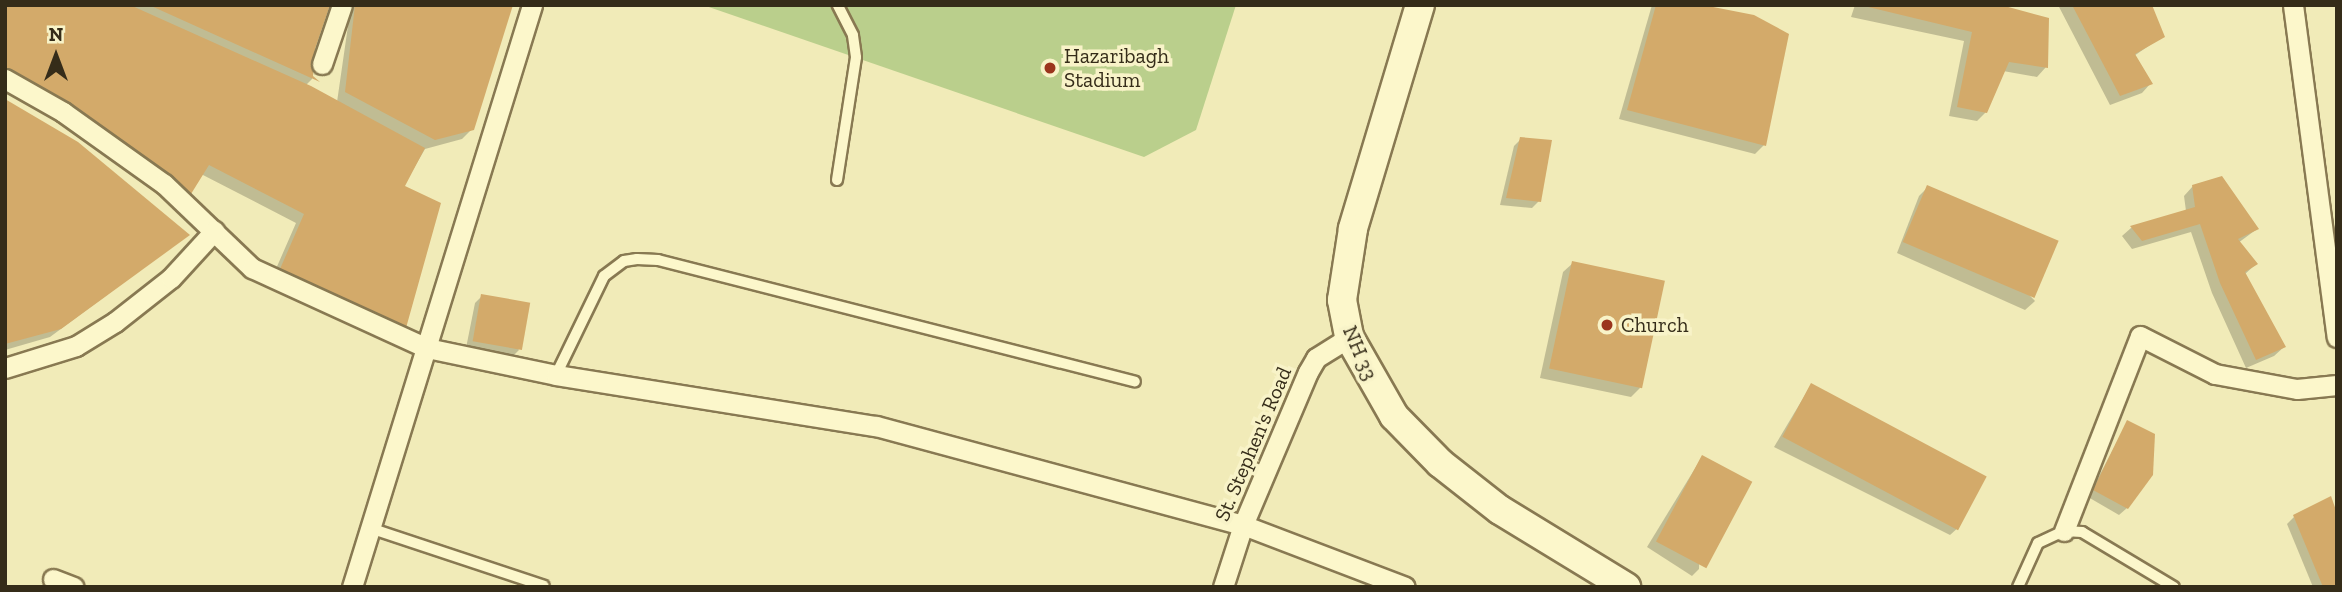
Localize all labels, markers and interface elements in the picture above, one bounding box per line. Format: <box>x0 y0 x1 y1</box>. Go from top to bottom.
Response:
north arrow <box>21 21 91 91</box>
text: N <box>49 23 63 46</box>
place label: Hazaribagh Stadium <box>1064 43 1169 93</box>
marker: Hazaribagh Stadium <box>1042 60 1058 76</box>
place label: Church <box>1621 312 1688 338</box>
marker: Church <box>1599 317 1615 333</box>
street label: NH 33 <box>1337 322 1383 384</box>
street label: St. Stephen's Road <box>1209 363 1297 525</box>

